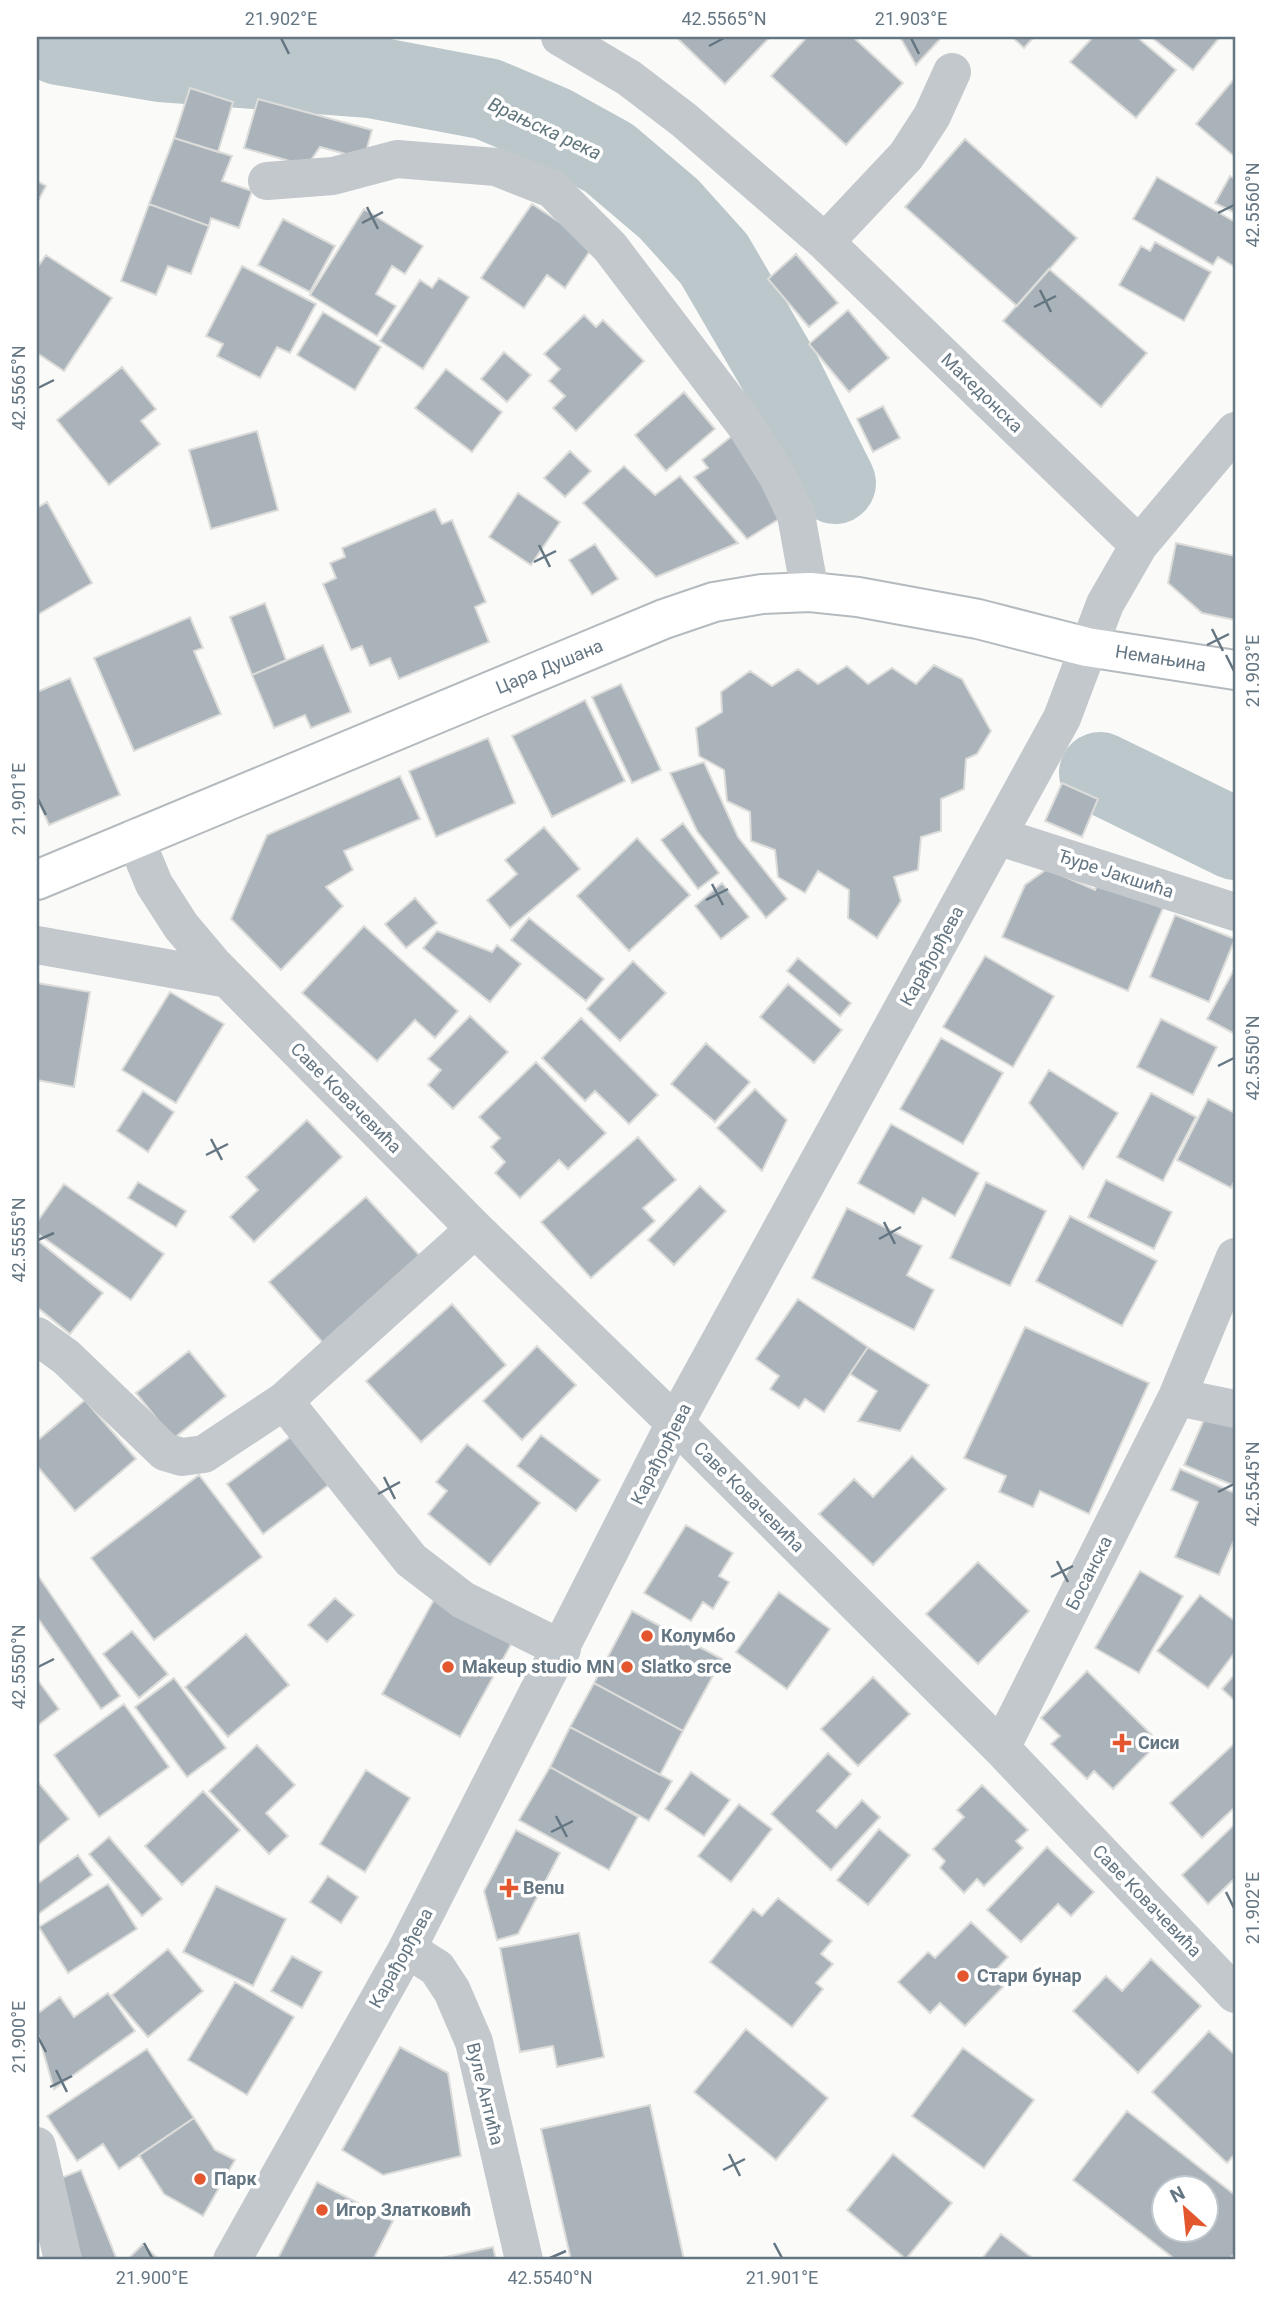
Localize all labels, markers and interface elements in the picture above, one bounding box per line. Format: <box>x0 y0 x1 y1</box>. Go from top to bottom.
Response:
text: 21.902°E <box>245 8 317 29</box>
text: 42.5565°N <box>681 8 767 29</box>
text: 21.903°E <box>875 8 947 29</box>
water label: Врањска река <box>485 92 605 165</box>
text: 42.5560°N <box>1242 162 1263 248</box>
text: 42.5565°N <box>8 345 29 431</box>
street label: Македонска <box>937 349 1027 437</box>
street label: Цара Душана <box>493 635 606 698</box>
text: 21.903°E <box>1242 635 1263 707</box>
street label: Немањина <box>1114 641 1208 675</box>
text: 21.901°E <box>8 763 29 835</box>
street label: Ђуре Јакшића <box>1056 845 1177 902</box>
street label: Карађорђева <box>895 902 968 1009</box>
text: 42.5550°N <box>1242 1015 1263 1101</box>
street label: Саве Ковачевића <box>287 1038 406 1157</box>
text: 42.5555°N <box>8 1197 29 1283</box>
street label: Карађорђева <box>626 1400 695 1508</box>
street label: Саве Ковачевића <box>690 1437 809 1556</box>
text: 42.5545°N <box>1242 1441 1263 1527</box>
street label: Босанска <box>1061 1532 1116 1613</box>
text: 42.5550°N <box>8 1624 29 1710</box>
place label: Колумбо <box>661 1625 736 1646</box>
marker: Колумбо <box>639 1628 655 1644</box>
place label: Makeup studio MN <box>462 1656 615 1677</box>
place label: Slatko srce <box>641 1656 732 1677</box>
marker: Makeup studio MN <box>440 1659 456 1675</box>
marker: Slatko srce <box>619 1659 635 1675</box>
place label: Сиси <box>1138 1732 1180 1753</box>
marker: Сиси <box>1112 1733 1132 1753</box>
street label: Саве Ковачевића <box>1089 1840 1206 1961</box>
text: 21.902°E <box>1242 1872 1263 1944</box>
place label: Benu <box>523 1877 564 1898</box>
marker: Benu <box>501 1880 517 1896</box>
street label: Карађорђева <box>364 1904 437 2011</box>
place label: Стари бунар <box>977 1965 1082 1986</box>
marker: Стари бунар <box>955 1968 971 1984</box>
text: 21.900°E <box>8 2001 29 2073</box>
street label: Вуле Антића <box>463 2040 508 2147</box>
place label: Парк <box>214 2168 257 2189</box>
marker: Парк <box>192 2171 208 2187</box>
north arrow <box>1150 2174 1220 2244</box>
text: N <box>1166 2181 1189 2208</box>
place label: Игор Златковић <box>336 2199 471 2220</box>
marker: Игор Златковић <box>314 2202 330 2218</box>
text: 21.900°E <box>116 2267 188 2288</box>
text: 42.5540°N <box>507 2267 593 2288</box>
text: 21.901°E <box>746 2267 818 2288</box>

